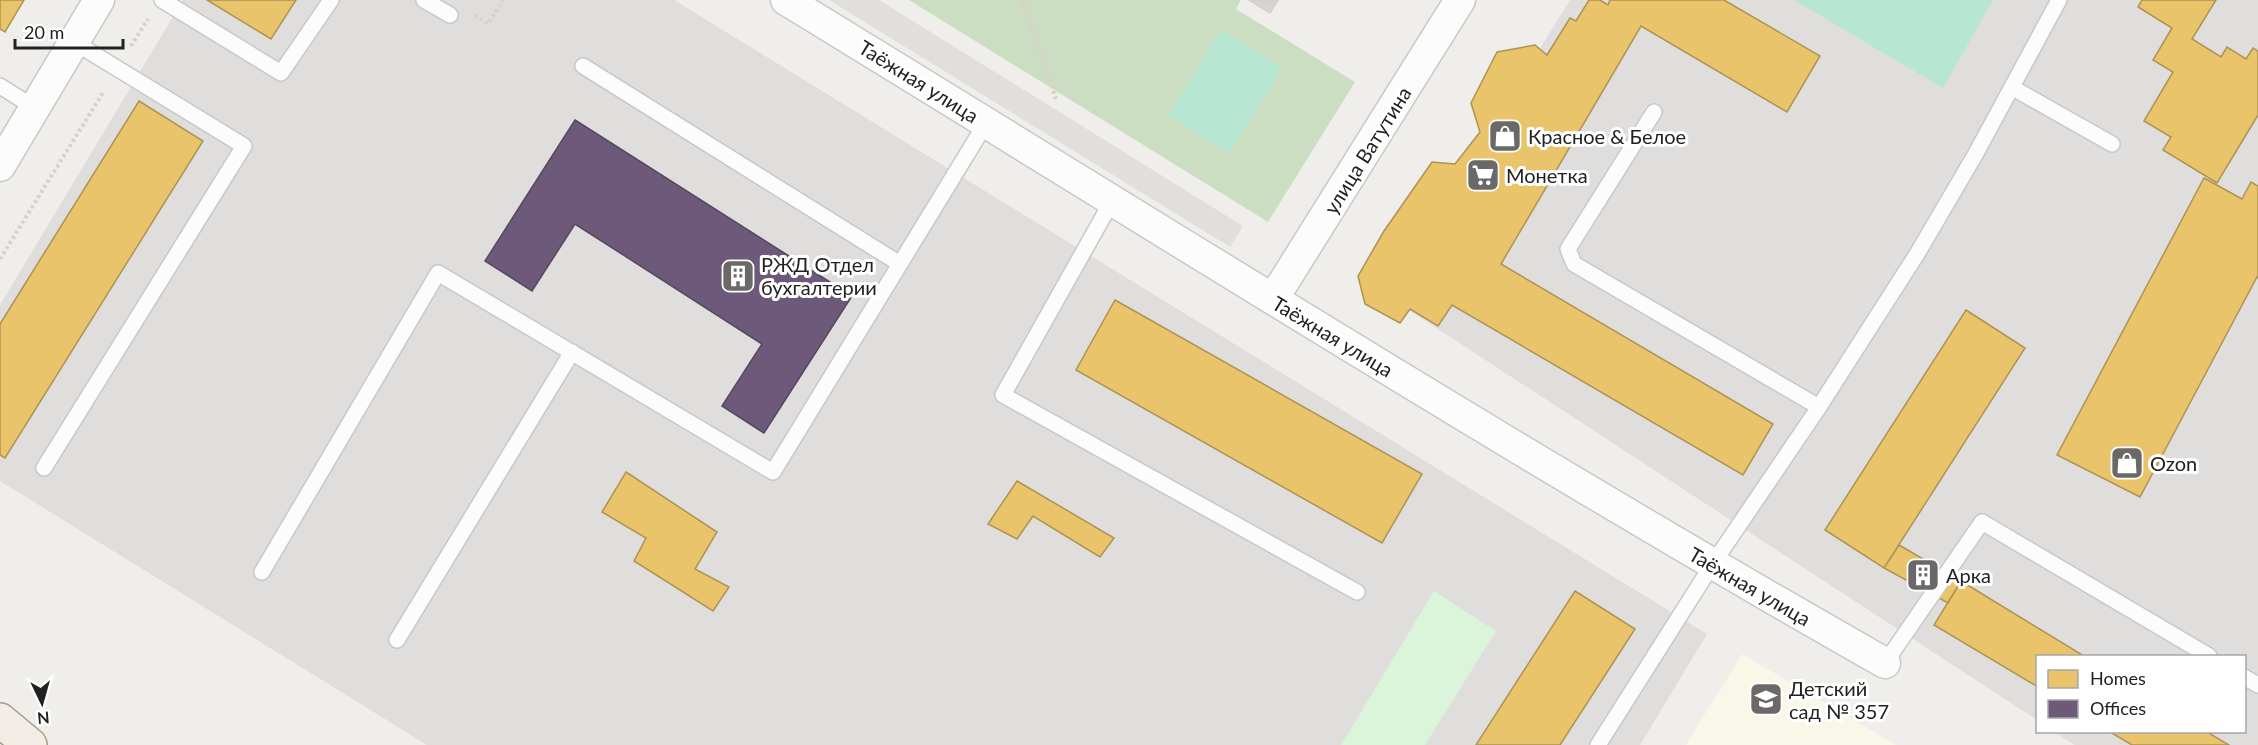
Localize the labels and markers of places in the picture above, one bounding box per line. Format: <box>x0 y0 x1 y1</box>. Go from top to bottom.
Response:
shop icon: Красное & Белое <box>1487 118 1523 154</box>
place label: Красное & Белое <box>1528 124 1686 148</box>
supermarket icon: Монетка <box>1465 157 1501 193</box>
place label: Монетка <box>1506 163 1588 187</box>
place label: РЖД Отдел бухгалтерии <box>761 252 877 299</box>
building icon: РЖД Отдел бухгалтерии <box>720 258 756 294</box>
shop icon: Ozon <box>2109 445 2145 481</box>
place label: Ozon <box>2150 451 2197 475</box>
building icon: Арка <box>1905 557 1941 593</box>
place label: Арка <box>1946 563 1991 587</box>
place label: Детский сад № 357 <box>1789 676 1889 723</box>
school or university icon: Детский сад № 357 <box>1748 681 1784 717</box>

